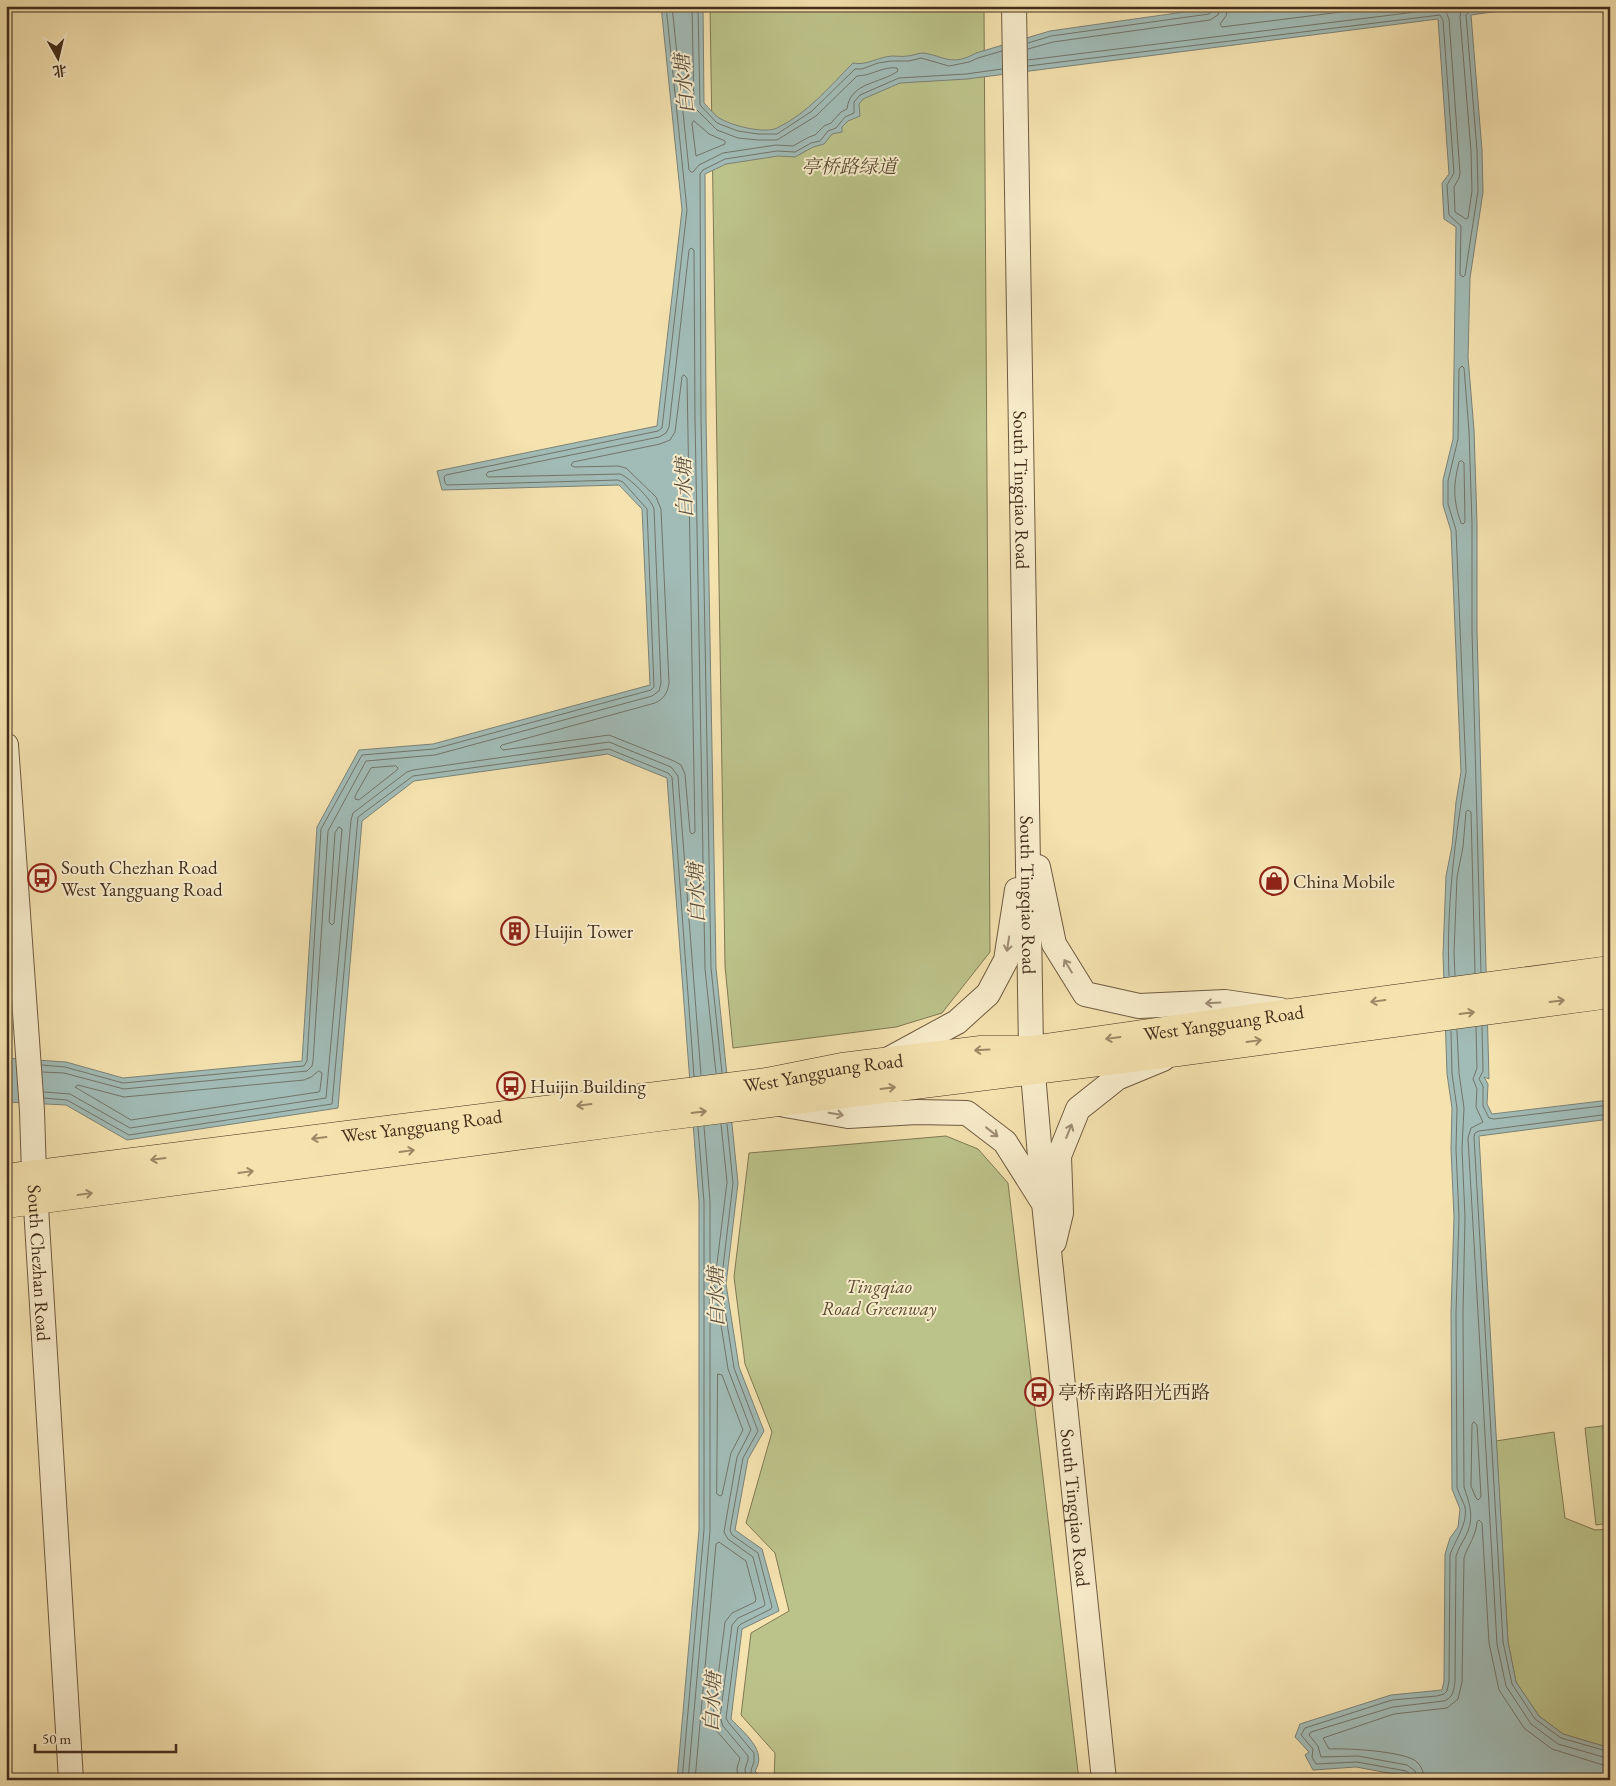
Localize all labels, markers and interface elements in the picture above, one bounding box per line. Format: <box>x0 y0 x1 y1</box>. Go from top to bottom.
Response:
north arrow <box>32 32 82 82</box>
water label: 白水塘 <box>668 50 700 115</box>
text: 北 <box>52 61 68 81</box>
park label: 亭桥路绿道 <box>801 154 899 179</box>
street label: South Tingqiao Road <box>1008 410 1036 570</box>
water label: 白水塘 <box>670 455 698 518</box>
street label: South Tingqiao Road <box>1015 815 1042 975</box>
place label: South Chezhan Road West Yangguang Road <box>61 855 223 902</box>
water label: 白水塘 <box>682 860 710 923</box>
bus stop icon: South Chezhan Road West Yangguang Road <box>27 863 57 893</box>
shop icon: China Mobile <box>1259 866 1289 896</box>
place label: China Mobile <box>1293 869 1395 894</box>
building icon: Huijin Tower <box>500 916 530 946</box>
place label: Huijin Tower <box>534 919 634 944</box>
one-way arrow <box>1003 935 1013 951</box>
one-way arrow <box>1062 960 1072 974</box>
one-way arrow <box>1370 996 1386 1006</box>
one-way arrow <box>1548 996 1564 1006</box>
one-way arrow <box>1205 998 1221 1007</box>
street label: West Yangguang Road <box>1142 999 1306 1046</box>
one-way arrow <box>1459 1008 1475 1018</box>
one-way arrow <box>1106 1034 1122 1044</box>
one-way arrow <box>1246 1036 1262 1046</box>
one-way arrow <box>974 1045 990 1055</box>
street label: West Yangguang Road <box>742 1047 905 1097</box>
bus stop icon: Huijin Building <box>496 1071 526 1101</box>
place label: Huijin Building <box>530 1074 647 1099</box>
one-way arrow <box>880 1083 896 1093</box>
one-way arrow <box>577 1100 593 1110</box>
street label: West Yangguang Road <box>340 1103 504 1148</box>
one-way arrow <box>691 1107 707 1117</box>
one-way arrow <box>828 1110 844 1120</box>
one-way arrow <box>1065 1124 1074 1139</box>
one-way arrow <box>985 1126 998 1137</box>
one-way arrow <box>311 1134 327 1144</box>
one-way arrow <box>399 1146 415 1156</box>
one-way arrow <box>150 1154 166 1164</box>
one-way arrow <box>237 1167 253 1177</box>
street label: South Chezhan Road <box>22 1184 57 1342</box>
one-way arrow <box>76 1189 92 1199</box>
water label: 白水塘 <box>702 1264 730 1327</box>
park label: Tingqiao Road Greenway <box>822 1274 937 1321</box>
bus stop icon: 亭桥南路阳光西路 <box>1024 1377 1054 1407</box>
place label: 亭桥南路阳光西路 <box>1058 1380 1210 1405</box>
street label: South Tingqiao Road <box>1055 1427 1096 1588</box>
water label: 白水塘 <box>697 1668 727 1733</box>
scale bar <box>35 1721 176 1753</box>
text: 50 m <box>42 1729 71 1748</box>

